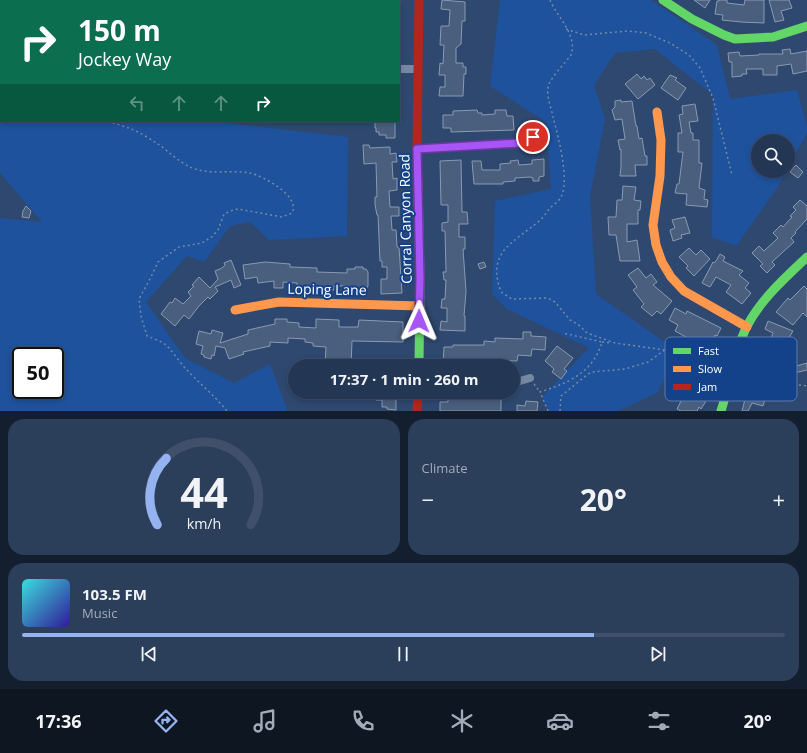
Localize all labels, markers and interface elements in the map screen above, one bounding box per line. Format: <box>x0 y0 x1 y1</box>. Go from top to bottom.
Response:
text: 150 m <box>78 11 161 49</box>
icon: right <box>12 16 64 68</box>
text: Jockey Way <box>78 47 171 71</box>
icon: left <box>126 92 148 114</box>
icon: ahead <box>168 92 190 114</box>
icon: ahead <box>210 92 232 114</box>
icon: right <box>252 92 274 114</box>
pin <box>516 120 550 154</box>
icon: arrive <box>522 126 544 148</box>
map controls <box>751 134 795 178</box>
button: search <box>751 134 795 178</box>
street label: Corral Canyon Road <box>394 154 416 284</box>
street label: Loping Lane <box>287 279 367 299</box>
position arrow <box>398 300 440 342</box>
legend <box>665 337 797 401</box>
text: Fast <box>698 343 719 358</box>
speed limit sign: 50 <box>12 347 64 399</box>
text: Slow <box>698 361 722 376</box>
text: 17:37 · 1 min · 260 m <box>330 369 478 389</box>
text: Jam <box>697 379 717 394</box>
text: Climate <box>422 459 467 477</box>
text: 44 <box>180 464 228 520</box>
text: 20° <box>580 479 627 520</box>
text: − <box>422 484 434 514</box>
text: + <box>772 484 785 514</box>
text: km/h <box>186 514 221 533</box>
text: 103.5 FM <box>82 584 147 604</box>
text: Music <box>82 604 117 622</box>
icon: previous <box>138 643 160 665</box>
icon: pause <box>392 643 414 665</box>
icon: next <box>647 643 669 665</box>
icon: directions <box>152 707 180 735</box>
icon: music <box>251 707 279 735</box>
icon: phone <box>349 707 377 735</box>
icon: climate <box>448 707 476 735</box>
icon: car <box>546 707 574 735</box>
icon: filters <box>645 707 673 735</box>
text: 17:36 <box>35 709 82 733</box>
text: 20° <box>743 709 772 733</box>

